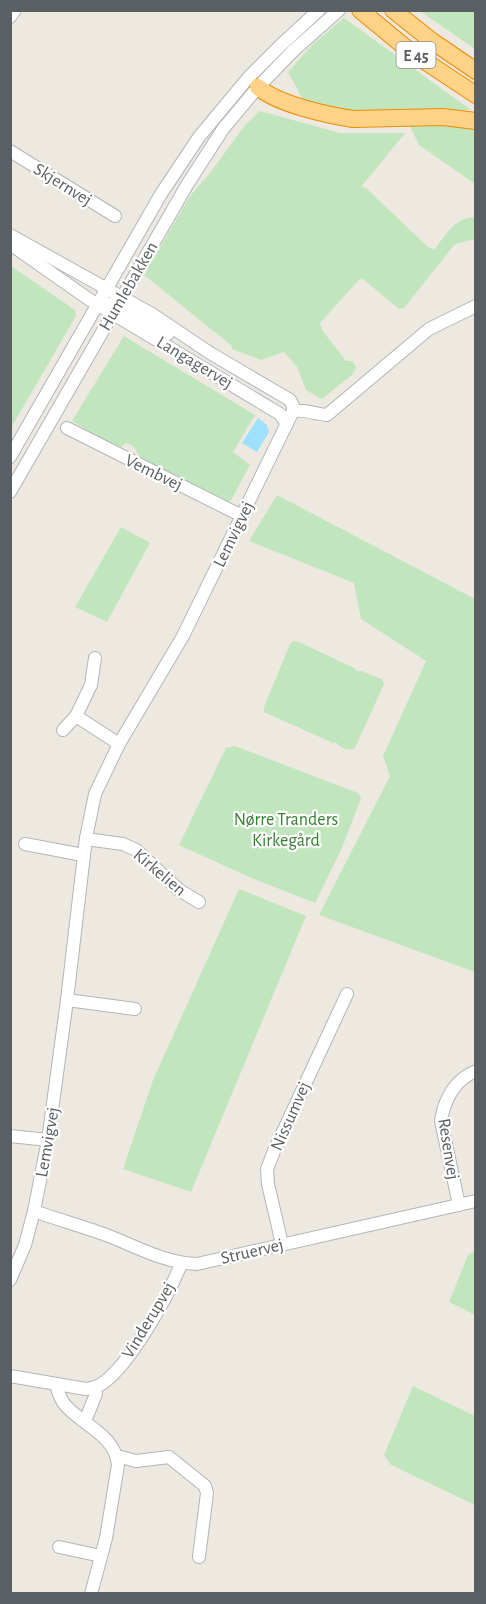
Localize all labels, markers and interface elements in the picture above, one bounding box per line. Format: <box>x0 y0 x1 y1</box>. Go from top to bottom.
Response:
road number: E 45 <box>396 42 436 68</box>
street label: Skjernvej <box>30 160 95 210</box>
street label: Humlebakken <box>96 239 162 334</box>
street label: Langagervej <box>153 333 236 393</box>
street label: Vembvej <box>122 451 185 494</box>
street label: Lemvigvej <box>210 499 257 570</box>
park label: Nørre Tranders Kirkegård <box>234 811 338 850</box>
street label: Kirkelien <box>130 846 189 900</box>
street label: Nissumvej <box>268 1079 314 1154</box>
street label: Lemvigvej <box>33 1106 63 1179</box>
street label: Resenvej <box>434 1117 462 1181</box>
street label: Struervej <box>219 1236 285 1268</box>
street label: Vinderupvej <box>119 1279 179 1362</box>

